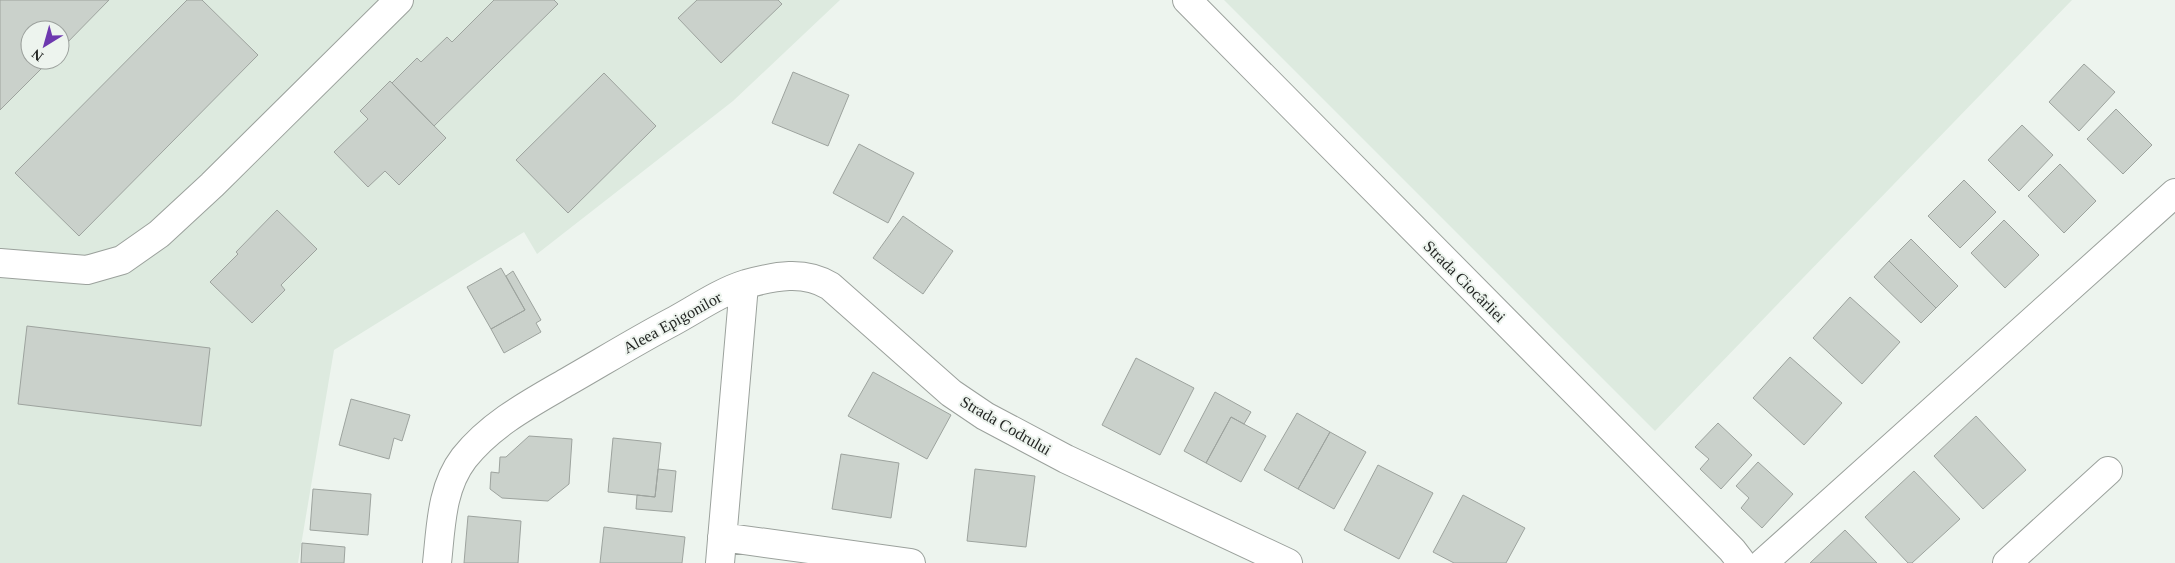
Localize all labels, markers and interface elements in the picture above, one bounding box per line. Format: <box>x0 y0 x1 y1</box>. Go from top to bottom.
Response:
north arrow <box>20 20 70 70</box>
text: N <box>29 46 46 64</box>
street label: Strada Ciocârliei <box>1420 237 1509 326</box>
street label: Aleea Epigonilor <box>620 288 725 357</box>
street label: Strada Codrului <box>957 393 1055 459</box>

